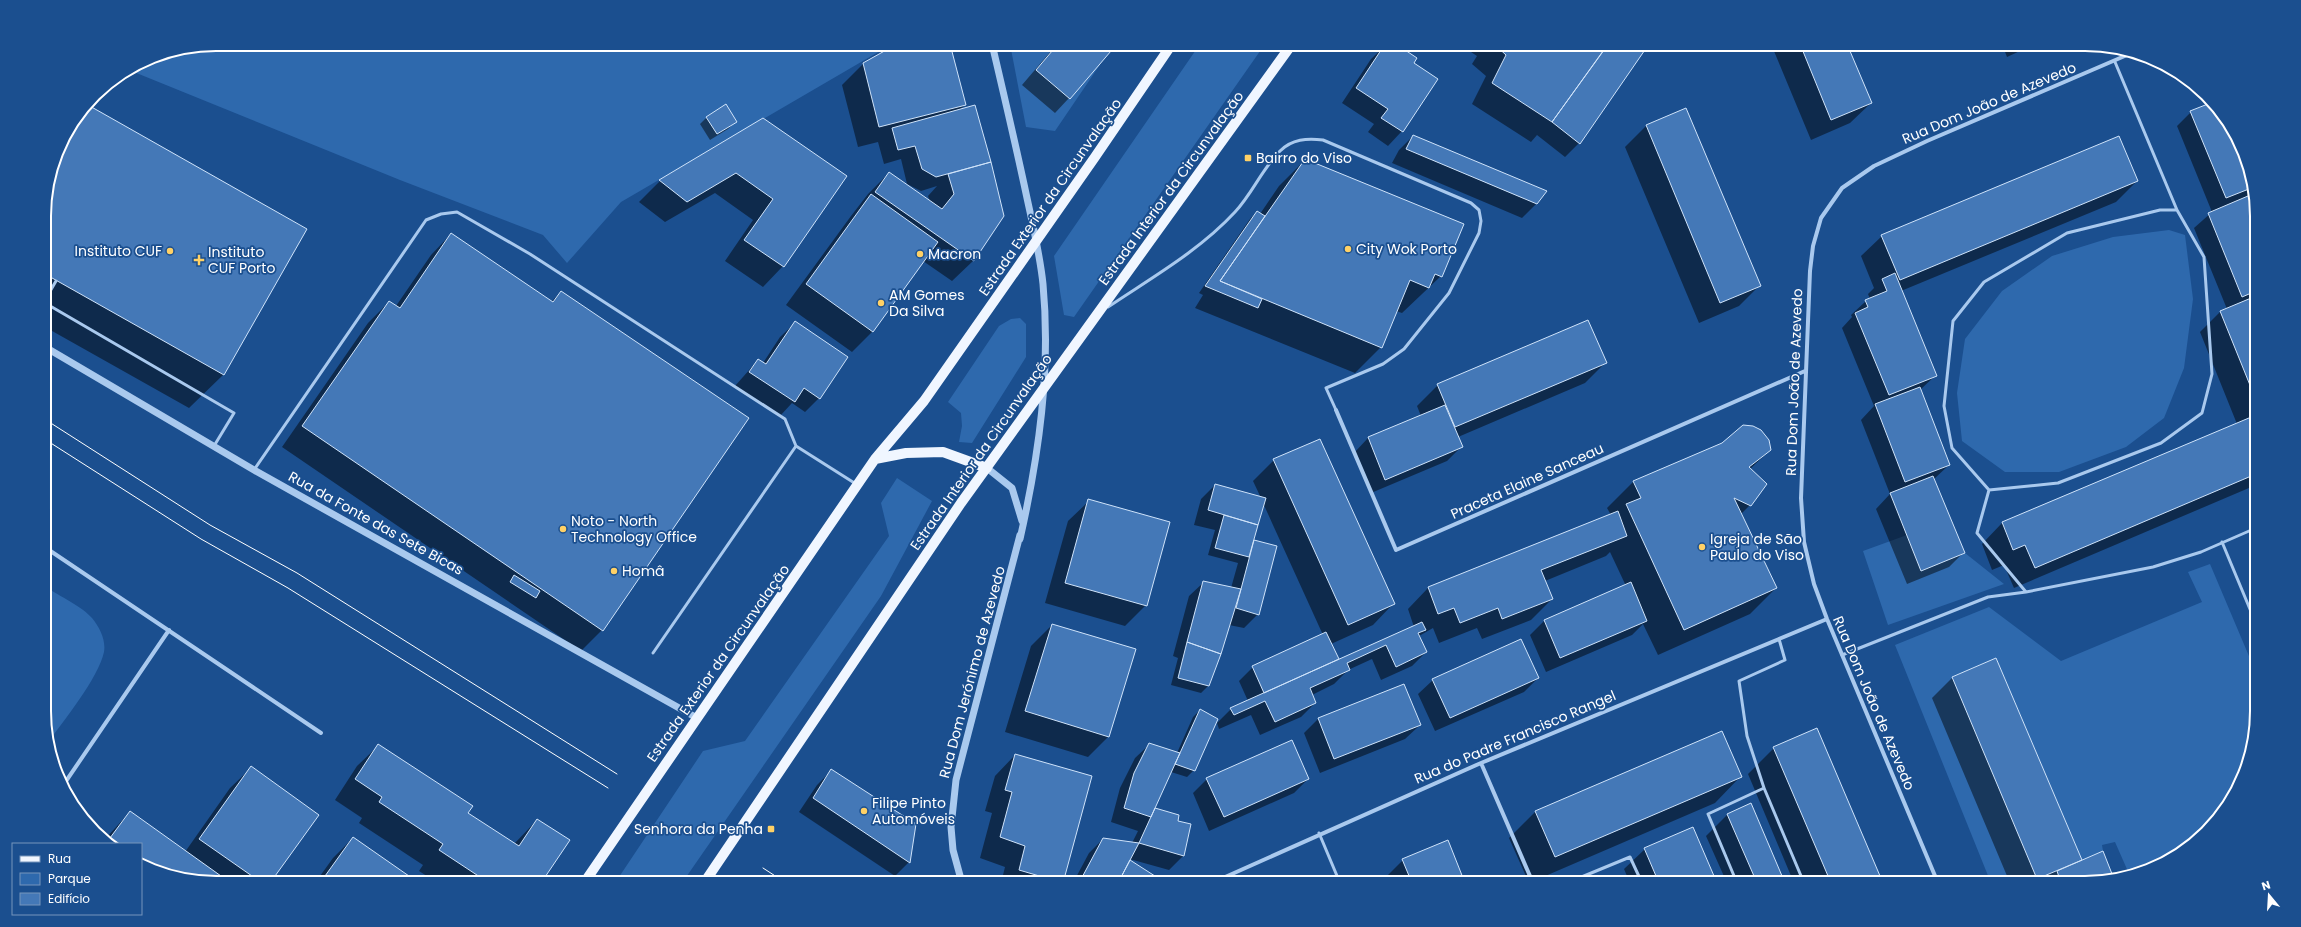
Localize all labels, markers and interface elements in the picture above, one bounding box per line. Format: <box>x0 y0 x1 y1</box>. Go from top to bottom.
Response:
street label: Rua Dom João de Azevedo <box>1899 57 2079 149</box>
street label: Estrada Interior da Circunvalação <box>1094 87 1248 289</box>
street label: Estrada Exterior da Circunvalação <box>974 94 1126 300</box>
place label: Bairro do Viso <box>1256 148 1352 168</box>
marker: Bairro do Viso <box>1243 153 1253 163</box>
place label: City Wok Porto <box>1356 239 1457 259</box>
place label: Instituto CUF <box>75 241 162 261</box>
place label: Instituto CUF Porto <box>208 242 275 278</box>
place label: Macron <box>928 244 981 264</box>
marker: City Wok Porto <box>1343 244 1353 254</box>
marker: Instituto CUF <box>165 246 175 256</box>
marker: Macron <box>915 249 925 259</box>
marker: Instituto CUF Porto <box>193 254 205 266</box>
place label: AM Gomes Da Silva <box>889 285 965 321</box>
street label: Rua Dom João de Azevedo <box>1781 288 1807 476</box>
marker: AM Gomes Da Silva <box>876 298 886 308</box>
street label: Estrada Interior da Circunvalação <box>905 350 1057 554</box>
street label: Praceta Elaine Sanceau <box>1447 438 1607 524</box>
street label: Rua da Fonte das Sete Bicas <box>285 466 467 580</box>
place label: Noto - North Technology Office <box>571 511 697 547</box>
marker: Noto - North Technology Office <box>558 524 568 534</box>
place label: Igreja de São Paulo do Viso <box>1710 529 1804 565</box>
marker: Igreja de São Paulo do Viso <box>1697 542 1707 552</box>
street label: Estrada Exterior da Circunvalação <box>642 560 794 766</box>
place label: Homâ <box>622 561 665 581</box>
street label: Rua Dom Jerónimo de Azevedo <box>934 564 1010 780</box>
marker: Homâ <box>609 566 619 576</box>
street label: Rua Dom João de Azevedo <box>1828 613 1920 793</box>
street label: Rua do Padre Francisco Rangel <box>1411 685 1619 789</box>
place label: Filipe Pinto Automóveis <box>872 793 955 829</box>
marker: Filipe Pinto Automóveis <box>859 806 869 816</box>
place label: Senhora da Penha <box>634 819 763 839</box>
marker: Senhora da Penha <box>766 824 776 834</box>
legend <box>12 843 142 915</box>
text: Rua <box>48 850 71 867</box>
text: Parque <box>48 870 91 887</box>
north arrow <box>2249 875 2289 915</box>
text: N <box>2259 877 2272 894</box>
text: Edifício <box>48 890 90 907</box>

